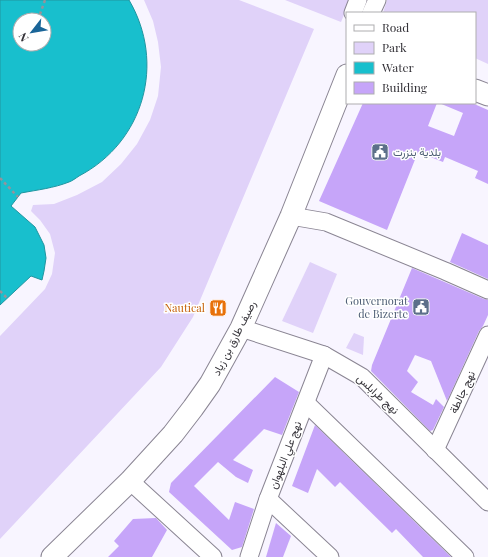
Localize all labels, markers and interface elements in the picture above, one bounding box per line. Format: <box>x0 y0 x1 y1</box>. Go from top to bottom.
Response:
north arrow <box>12 12 52 52</box>
legend <box>346 12 476 104</box>
text: Road <box>382 19 409 35</box>
text: N <box>14 30 31 45</box>
text: Park <box>382 39 407 55</box>
text: Water <box>381 59 415 75</box>
text: Building <box>382 79 428 95</box>
public building icon: بلدية بنزرت <box>370 142 390 162</box>
place label: بلدية بنزرت <box>393 144 441 159</box>
place label: Gouvernorat de Bizerte <box>345 293 408 321</box>
public building icon: Gouvernorat de Bizerte <box>411 297 431 317</box>
street label: رصيف طارق بن زياد <box>208 298 259 378</box>
restaurant icon: Nautical <box>208 298 228 318</box>
place label: Nautical <box>165 300 205 315</box>
street label: نهج جالطة <box>445 368 479 416</box>
street label: نهج طرابلس <box>353 370 403 418</box>
street label: نهج علي البلهوان <box>265 419 307 492</box>

